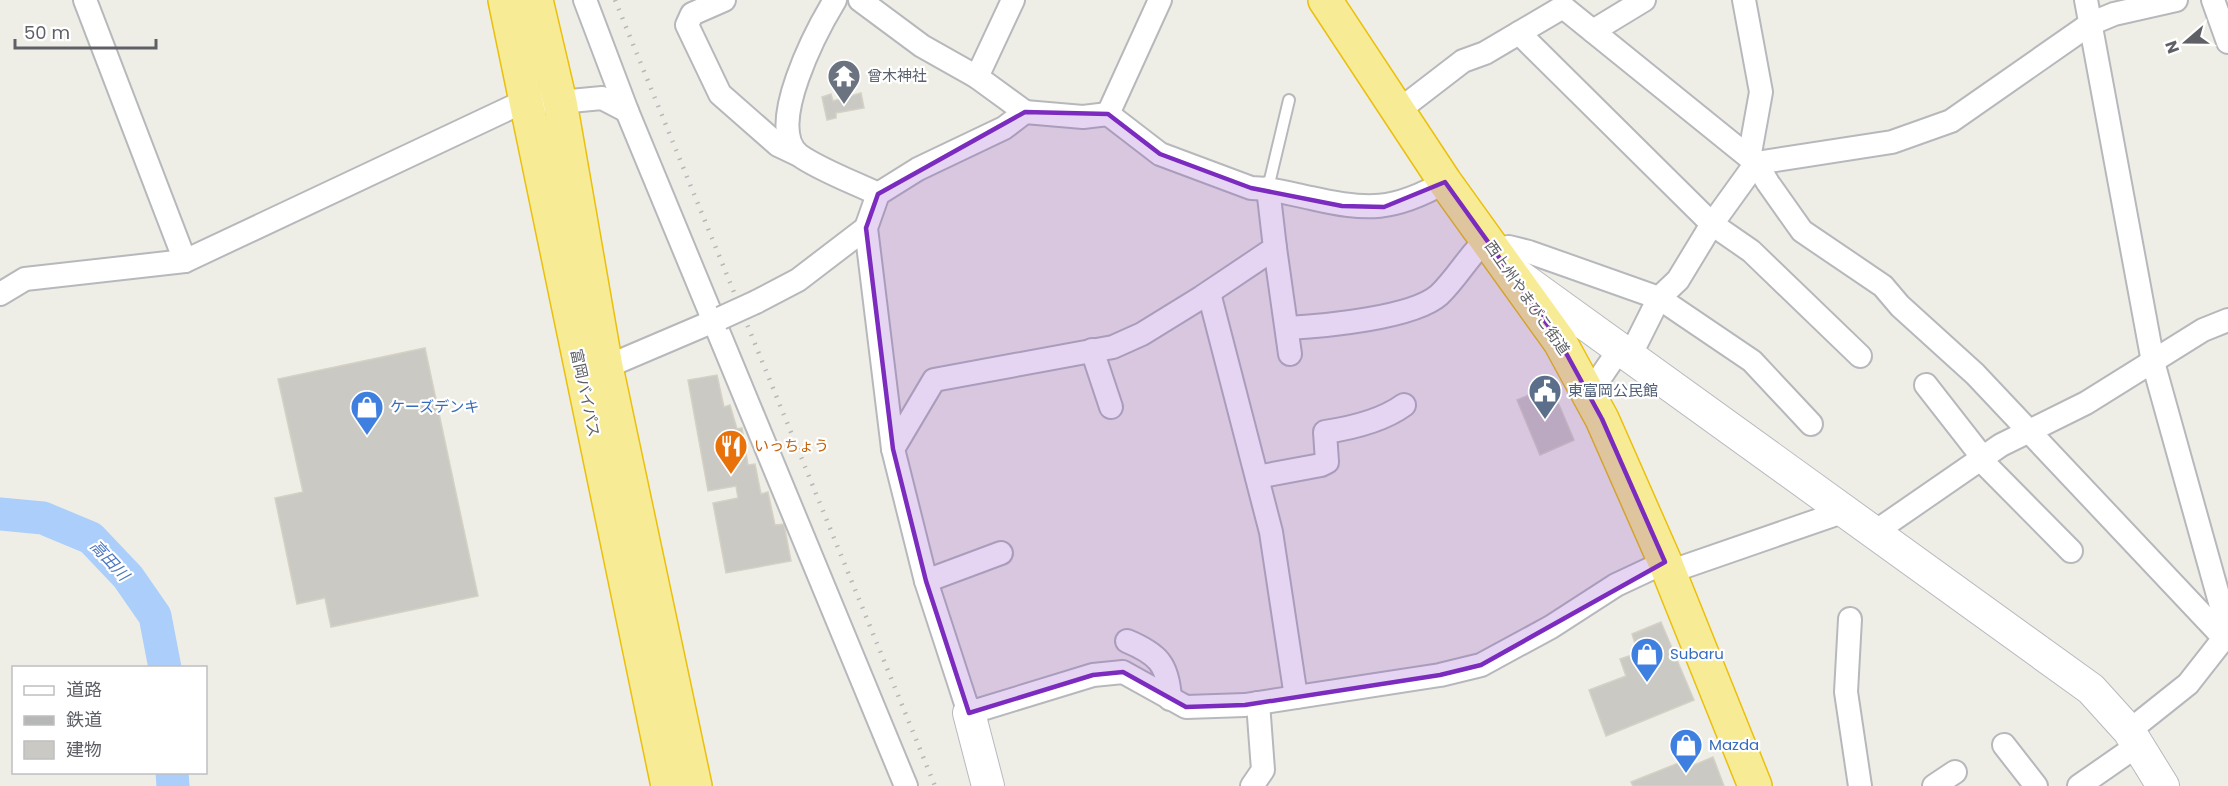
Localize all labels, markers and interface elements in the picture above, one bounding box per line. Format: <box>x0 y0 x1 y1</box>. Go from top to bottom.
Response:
scale bar <box>15 12 156 50</box>
north arrow <box>2156 12 2216 72</box>
text: 50 m <box>24 20 70 45</box>
text: N <box>2160 37 2185 57</box>
temple icon: 曾木神社 <box>826 58 862 105</box>
place label: 曾木神社 <box>867 65 927 86</box>
street label: 西上州やまびこ街道 <box>1480 236 1575 359</box>
street label: 富岡バイパス <box>566 347 605 439</box>
public building icon: 東富岡公民館 <box>1527 373 1563 420</box>
place label: 東富岡公民館 <box>1568 380 1658 401</box>
shop icon: ケーズデンキ <box>349 389 385 436</box>
place label: ケーズデンキ <box>390 396 479 417</box>
restaurant icon: いっちょう <box>713 428 749 475</box>
place label: いっちょう <box>754 435 829 456</box>
water label: 高田川 <box>85 535 136 587</box>
shop icon: Subaru <box>1629 636 1665 683</box>
place label: Subaru <box>1670 643 1724 664</box>
legend <box>12 666 207 774</box>
text: 道路 <box>66 677 102 702</box>
text: 鉄道 <box>66 707 102 732</box>
shop icon: Mazda <box>1668 727 1704 774</box>
place label: Mazda <box>1709 734 1759 755</box>
text: 建物 <box>66 737 102 762</box>

